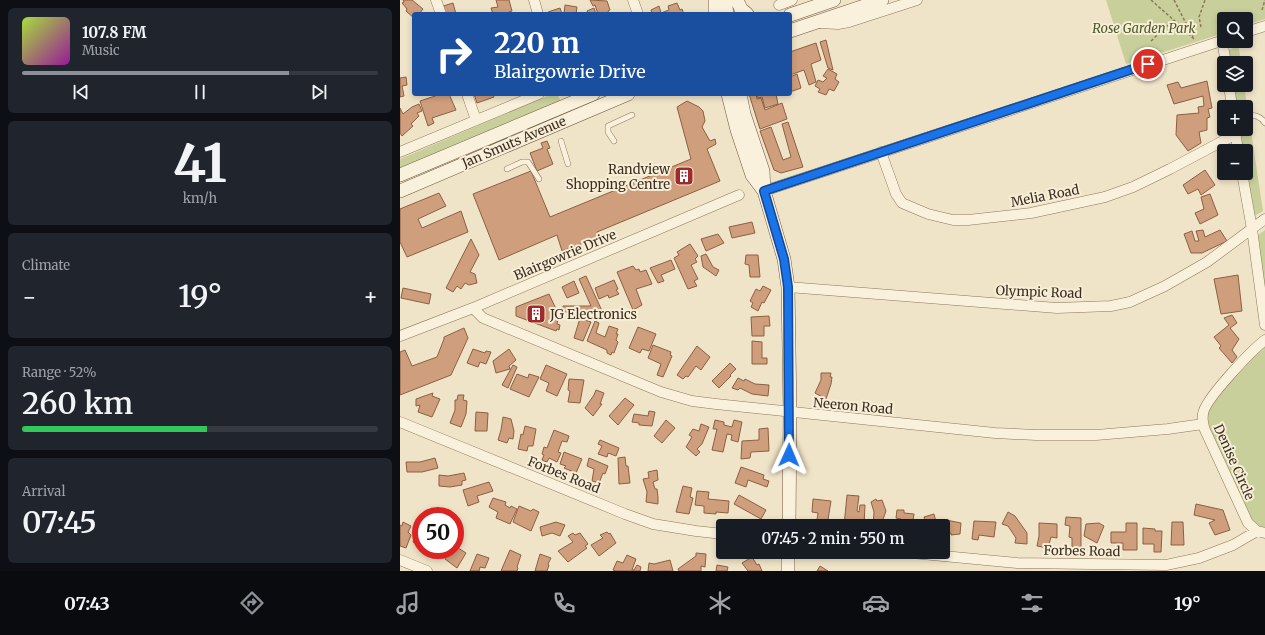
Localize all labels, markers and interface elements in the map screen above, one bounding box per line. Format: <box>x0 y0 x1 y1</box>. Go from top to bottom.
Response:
map controls <box>1217 12 1253 180</box>
button: search <box>1217 12 1253 48</box>
park label: Rose Garden Park <box>1092 20 1196 37</box>
text: 107.8 FM <box>82 23 147 42</box>
text: 220 m <box>494 25 580 61</box>
icon: right <box>428 28 480 80</box>
text: Music <box>82 42 120 59</box>
pin <box>1131 47 1165 81</box>
icon: arrive <box>1137 53 1159 75</box>
button: layers <box>1217 56 1253 92</box>
text: Blairgowrie Drive <box>494 60 646 83</box>
icon: previous <box>70 81 92 103</box>
icon: pause <box>189 81 211 103</box>
icon: next <box>308 81 330 103</box>
button: + <box>1217 100 1253 136</box>
street label: Jan Smuts Avenue <box>458 112 569 172</box>
text: 41 <box>173 131 227 196</box>
button: − <box>1217 144 1253 180</box>
place label: Randview Shopping Centre <box>566 161 671 193</box>
building icon: Randview Shopping Centre <box>673 165 695 187</box>
street label: Melia Road <box>1009 181 1081 211</box>
text: km/h <box>183 190 217 207</box>
street label: Blairgowrie Drive <box>511 226 619 284</box>
text: Climate <box>22 257 70 274</box>
text: 19° <box>178 277 222 315</box>
street label: Olympic Road <box>995 282 1083 302</box>
text: − <box>22 283 37 311</box>
text: + <box>363 283 378 311</box>
building icon: JG Electronics <box>525 303 547 325</box>
place label: JG Electronics <box>549 306 637 323</box>
text: Range · 52% <box>22 364 97 381</box>
text: 260 km <box>22 384 133 422</box>
street label: Neeron Road <box>812 394 894 418</box>
street label: Denise Circle <box>1210 421 1258 503</box>
position arrow <box>768 434 810 476</box>
street label: Forbes Road <box>525 453 603 497</box>
text: Arrival <box>22 483 65 500</box>
text: 07:45 <box>22 503 97 541</box>
speed limit sign: 50 <box>412 507 464 559</box>
text: 07:45 · 2 min · 550 m <box>762 529 904 548</box>
street label: Forbes Road <box>1044 542 1121 560</box>
icon: directions <box>238 589 266 617</box>
icon: music <box>394 589 422 617</box>
icon: phone <box>550 589 578 617</box>
icon: climate <box>706 589 734 617</box>
icon: car <box>862 589 890 617</box>
icon: filters <box>1018 589 1046 617</box>
text: 07:43 <box>64 592 110 615</box>
text: 19° <box>1174 592 1201 615</box>

